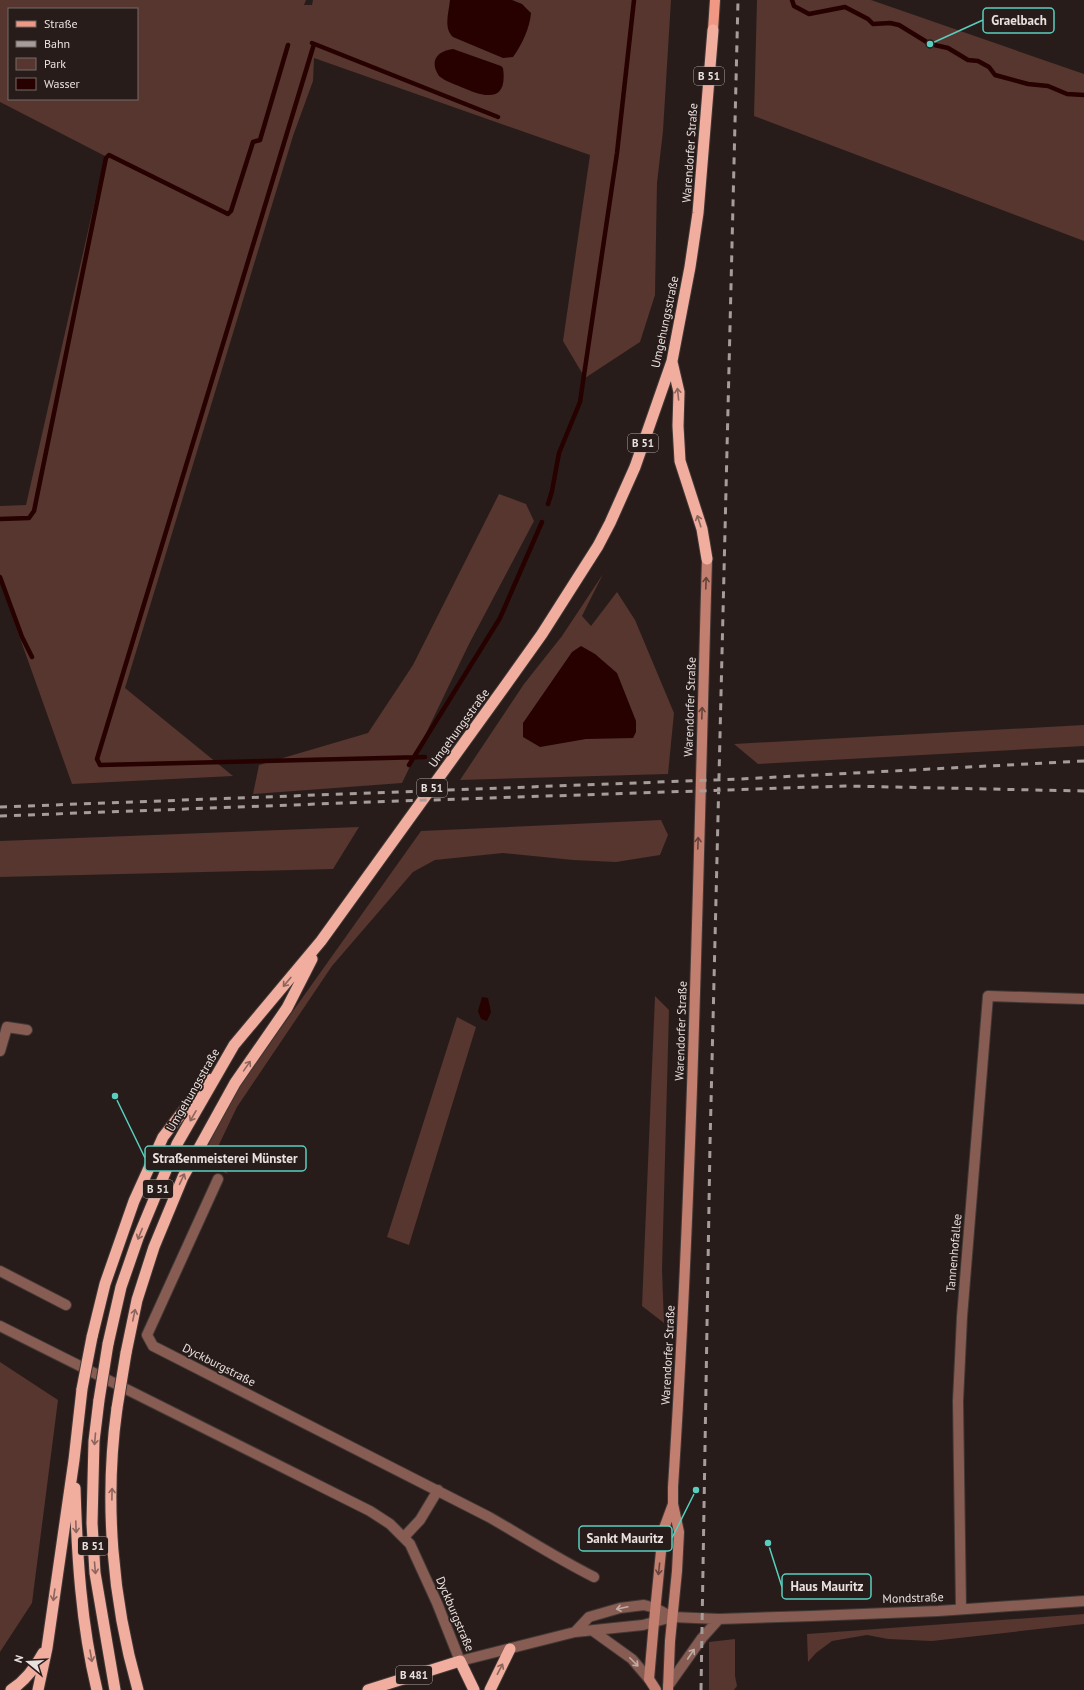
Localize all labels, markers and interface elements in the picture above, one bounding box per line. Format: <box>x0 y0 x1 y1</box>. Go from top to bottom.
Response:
legend <box>8 8 138 100</box>
callout: Graelbach <box>983 8 1054 33</box>
text: Graelbach <box>991 12 1047 29</box>
text: Straße <box>44 16 78 31</box>
text: Bahn <box>44 36 70 51</box>
text: Park <box>44 56 66 71</box>
road number: B 51 <box>694 67 724 85</box>
text: Wasser <box>44 76 80 91</box>
street label: Warendorfer Straße <box>679 103 700 203</box>
street label: Umgehungsstraße <box>647 275 682 369</box>
one-way arrow <box>675 388 682 401</box>
road number: B 51 <box>628 434 658 452</box>
one-way arrow <box>695 515 702 528</box>
one-way arrow <box>703 577 710 590</box>
street label: Warendorfer Straße <box>680 657 699 757</box>
street label: Umgehungsstraße <box>425 685 492 770</box>
one-way arrow <box>699 707 706 720</box>
road number: B 51 <box>417 779 447 797</box>
one-way arrow <box>695 837 702 850</box>
one-way arrow <box>283 976 292 987</box>
street label: Warendorfer Straße <box>671 981 690 1081</box>
street label: Umgehungsstraße <box>163 1045 222 1134</box>
one-way arrow <box>243 1061 251 1072</box>
one-way arrow <box>189 1110 197 1122</box>
callout: Straßenmeisterei Münster <box>145 1146 306 1171</box>
text: Straßenmeisterei Münster <box>152 1150 298 1167</box>
one-way arrow <box>179 1173 186 1185</box>
road number: B 51 <box>143 1180 173 1198</box>
street label: Tannenhofallee <box>943 1213 964 1293</box>
one-way arrow <box>135 1227 143 1239</box>
street label: Warendorfer Straße <box>657 1305 678 1405</box>
one-way arrow <box>131 1308 139 1321</box>
street label: Dyckburgstraße <box>180 1340 258 1389</box>
one-way arrow <box>91 1432 98 1445</box>
one-way arrow <box>108 1488 116 1501</box>
one-way arrow <box>72 1520 80 1533</box>
callout: Sankt Mauritz <box>579 1526 672 1551</box>
text: Sankt Mauritz <box>586 1530 664 1547</box>
road number: B 51 <box>78 1537 108 1555</box>
one-way arrow <box>91 1561 98 1574</box>
one-way arrow <box>656 1562 663 1575</box>
street label: Dyckburgstraße <box>433 1574 478 1654</box>
callout: Haus Mauritz <box>782 1574 871 1599</box>
text: Haus Mauritz <box>790 1578 864 1595</box>
one-way arrow <box>50 1588 57 1601</box>
street label: Mondstraße <box>882 1589 944 1606</box>
one-way arrow <box>615 1605 628 1613</box>
north arrow <box>8 1642 48 1682</box>
one-way arrow <box>87 1649 95 1662</box>
one-way arrow <box>687 1649 695 1660</box>
text: N <box>11 1653 26 1665</box>
one-way arrow <box>629 1657 639 1667</box>
one-way arrow <box>497 1663 504 1675</box>
road number: B 481 <box>396 1666 432 1684</box>

